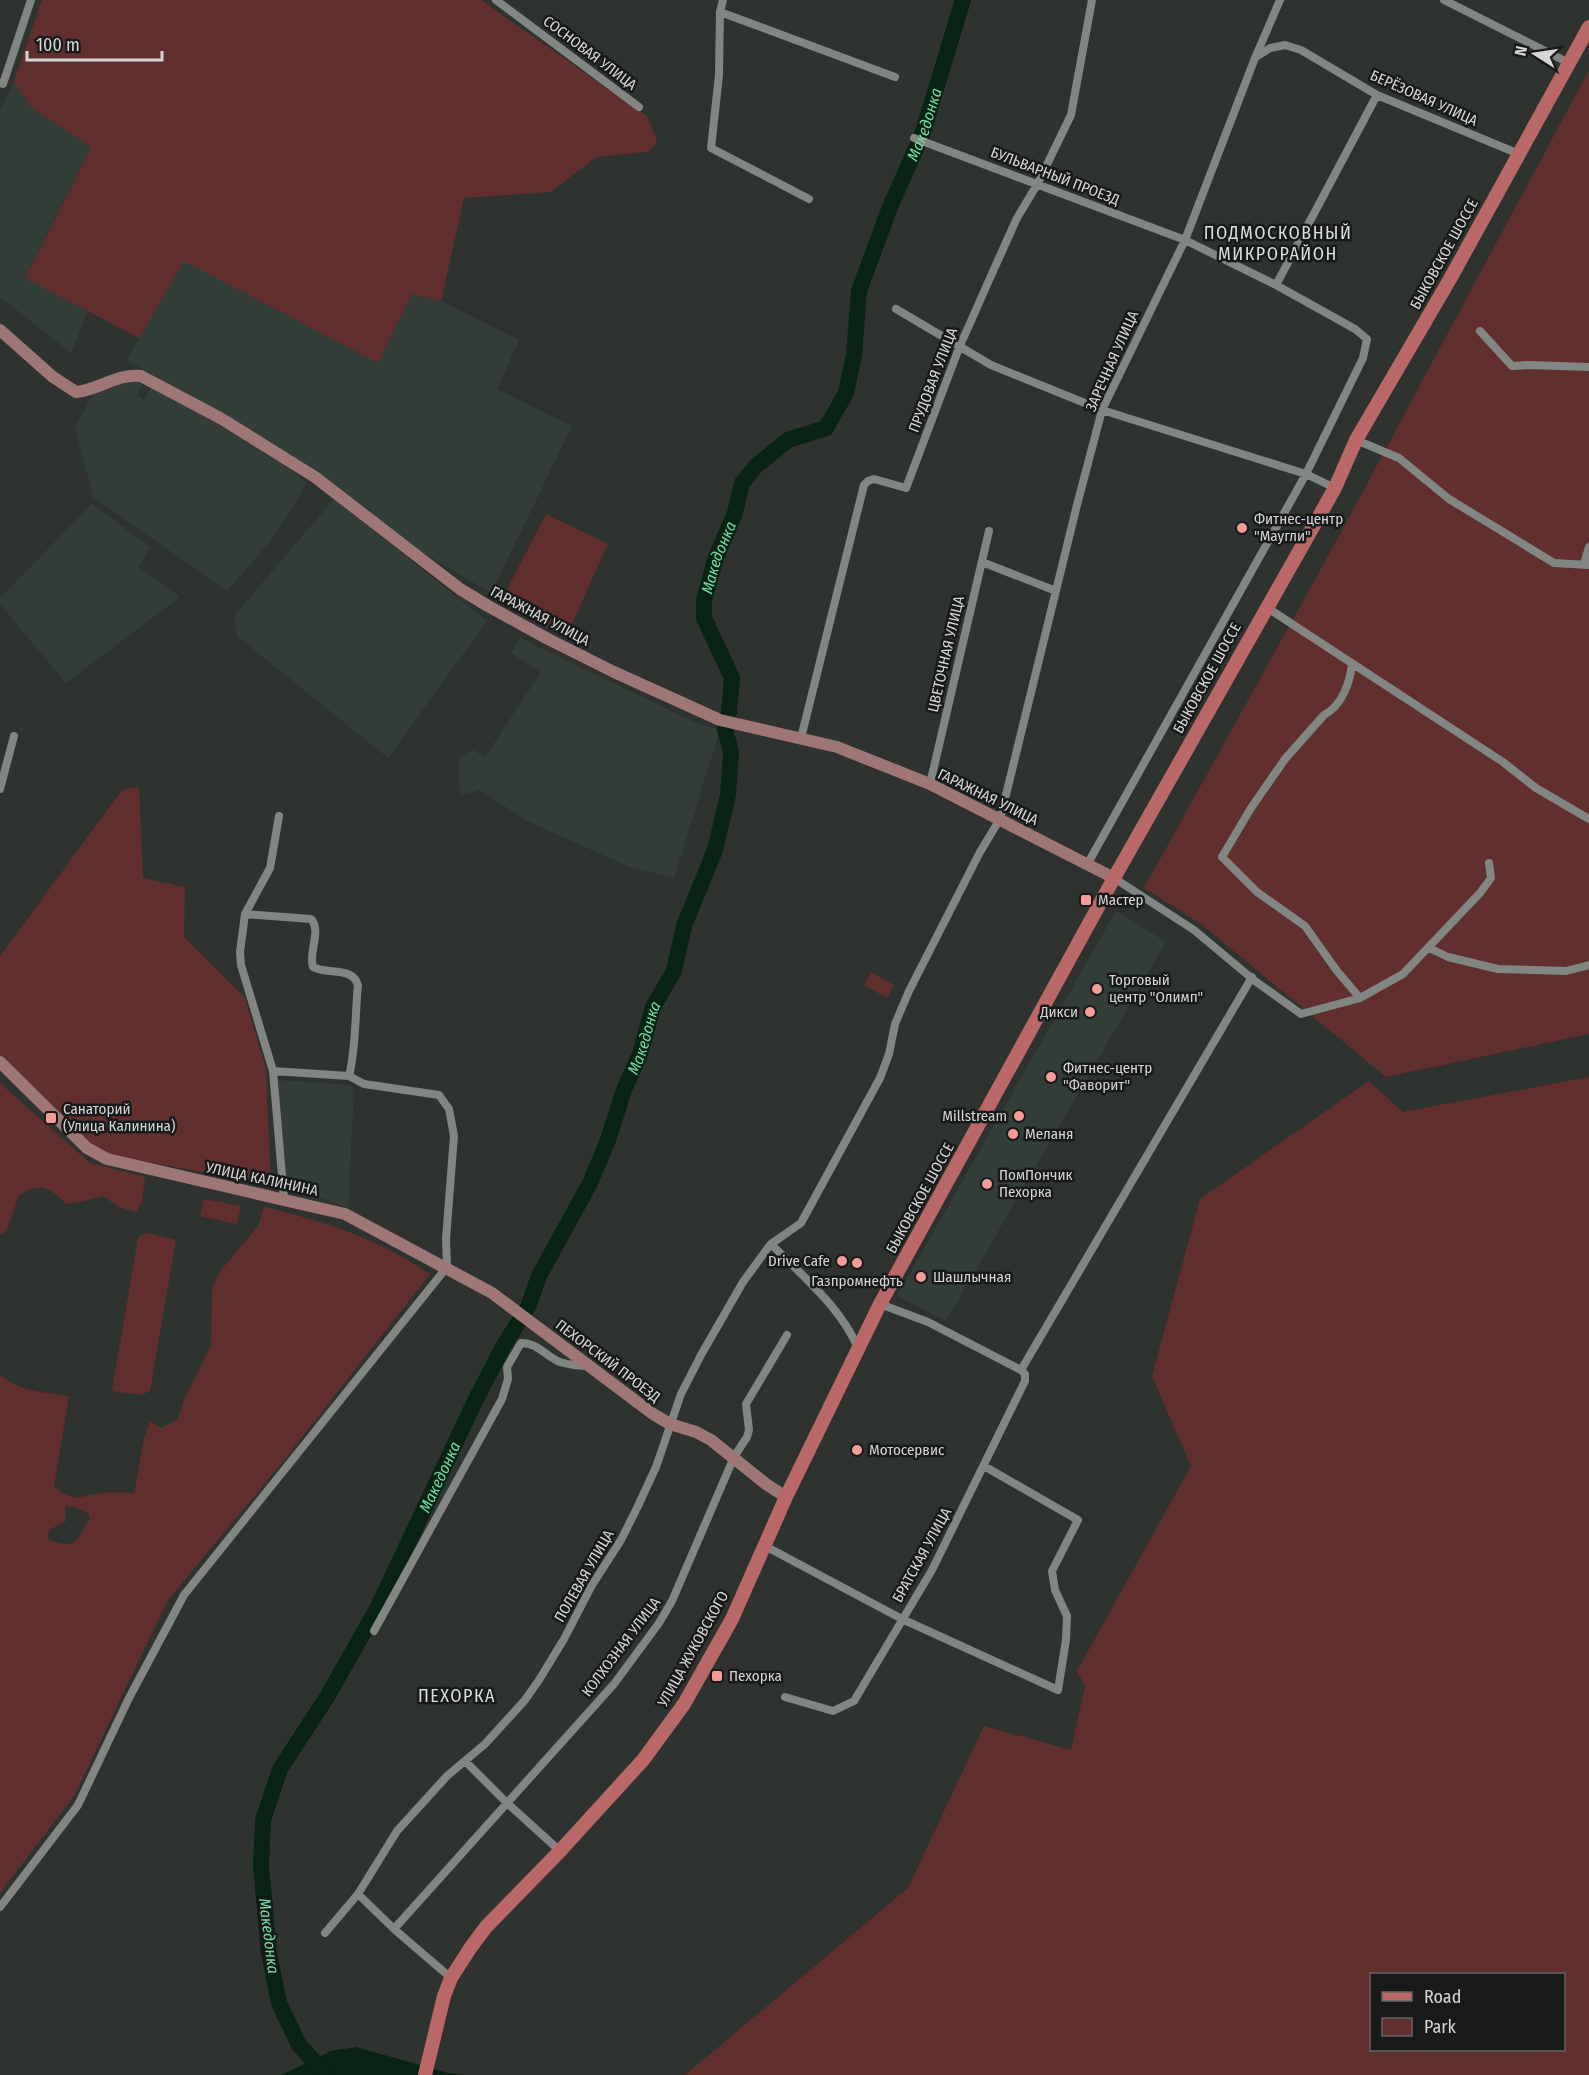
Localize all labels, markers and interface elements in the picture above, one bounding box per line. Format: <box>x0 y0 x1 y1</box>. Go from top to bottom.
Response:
street label: СОСНОВАЯ УЛИЦА <box>540 12 640 94</box>
scale bar <box>27 24 162 62</box>
north arrow <box>1505 24 1565 84</box>
text: 100 m <box>36 34 80 56</box>
text: N <box>1511 44 1531 58</box>
street label: БЕРЁЗОВАЯ УЛИЦА <box>1367 66 1481 130</box>
water label: Македонка <box>902 86 945 164</box>
street label: БУЛЬВАРНЫЙ ПРОЕЗД <box>988 143 1122 209</box>
street label: БЫКОВСКОЕ ШОССЕ <box>1406 196 1482 312</box>
district label: ПОДМОСКОВНЫЙ МИКРОРАЙОН <box>1204 222 1352 265</box>
street label: ЗАРЕЧНАЯ УЛИЦА <box>1082 308 1142 414</box>
street label: ПРУДОВАЯ УЛИЦА <box>905 325 961 435</box>
place label: Фитнес-центр "Маугли" <box>1254 510 1343 545</box>
water label: Македонка <box>697 518 740 596</box>
marker: Фитнес-центр "Маугли" <box>1235 521 1249 535</box>
street label: ГАРАЖНАЯ УЛИЦА <box>487 582 593 650</box>
street label: ЦВЕТОЧНАЯ УЛИЦА <box>924 594 968 714</box>
street label: БЫКОВСКОЕ ШОССЕ <box>1169 620 1245 736</box>
street label: ГАРАЖНАЯ УЛИЦА <box>935 765 1041 829</box>
place label: Мастер <box>1098 891 1144 909</box>
marker: Мастер <box>1079 893 1093 907</box>
place label: Торговый центр "Олимп" <box>1109 971 1203 1006</box>
marker: Торговый центр "Олимп" <box>1090 982 1104 996</box>
water label: Македонка <box>623 997 664 1077</box>
place label: Дикси <box>1039 1003 1078 1021</box>
marker: Дикси <box>1083 1005 1097 1019</box>
place label: Фитнес-центр "Фаворит" <box>1063 1059 1152 1094</box>
marker: Фитнес-центр "Фаворит" <box>1044 1070 1058 1084</box>
place label: Санаторий (Улица Калинина) <box>63 1100 175 1135</box>
place label: Millstream <box>942 1107 1007 1125</box>
marker: Millstream <box>1012 1109 1026 1123</box>
marker: Санаторий (Улица Калинина) <box>44 1111 58 1125</box>
place label: Меланя <box>1025 1125 1073 1143</box>
marker: Меланя <box>1006 1127 1020 1141</box>
street label: БЫКОВСКОЕ ШОССЕ <box>882 1140 958 1256</box>
street label: УЛИЦА КАЛИНИНА <box>203 1158 320 1200</box>
place label: ПомПончик Пехорка <box>999 1166 1073 1201</box>
marker: ПомПончик Пехорка <box>980 1177 994 1191</box>
place label: Drive Cafe <box>768 1252 830 1270</box>
marker: Drive Cafe <box>835 1254 849 1268</box>
marker: Газпромнефть <box>850 1256 864 1270</box>
place label: Шашлычная <box>933 1268 1011 1286</box>
marker: Шашлычная <box>914 1270 928 1284</box>
place label: Газпромнефть <box>811 1272 903 1290</box>
street label: ПЕХОРСКИЙ ПРОЕЗД <box>552 1316 664 1406</box>
water label: Македонка <box>415 1438 464 1515</box>
place label: Мотосервис <box>869 1441 945 1459</box>
marker: Мотосервис <box>850 1443 864 1457</box>
street label: БРАТСКАЯ УЛИЦА <box>889 1504 955 1605</box>
street label: ПОЛЕВАЯ УЛИЦА <box>550 1527 618 1625</box>
street label: УЛИЦА ЖУКОВСКОГО <box>653 1588 732 1711</box>
street label: КОЛХОЗНАЯ УЛИЦА <box>578 1594 664 1700</box>
place label: Пехорка <box>729 1667 782 1685</box>
marker: Пехорка <box>710 1669 724 1683</box>
district label: ПЕХОРКА <box>418 1685 496 1707</box>
water label: Македонка <box>255 1897 283 1975</box>
legend <box>1370 1973 1565 2051</box>
text: Road <box>1424 1986 1461 2008</box>
text: Park <box>1424 2016 1457 2038</box>

